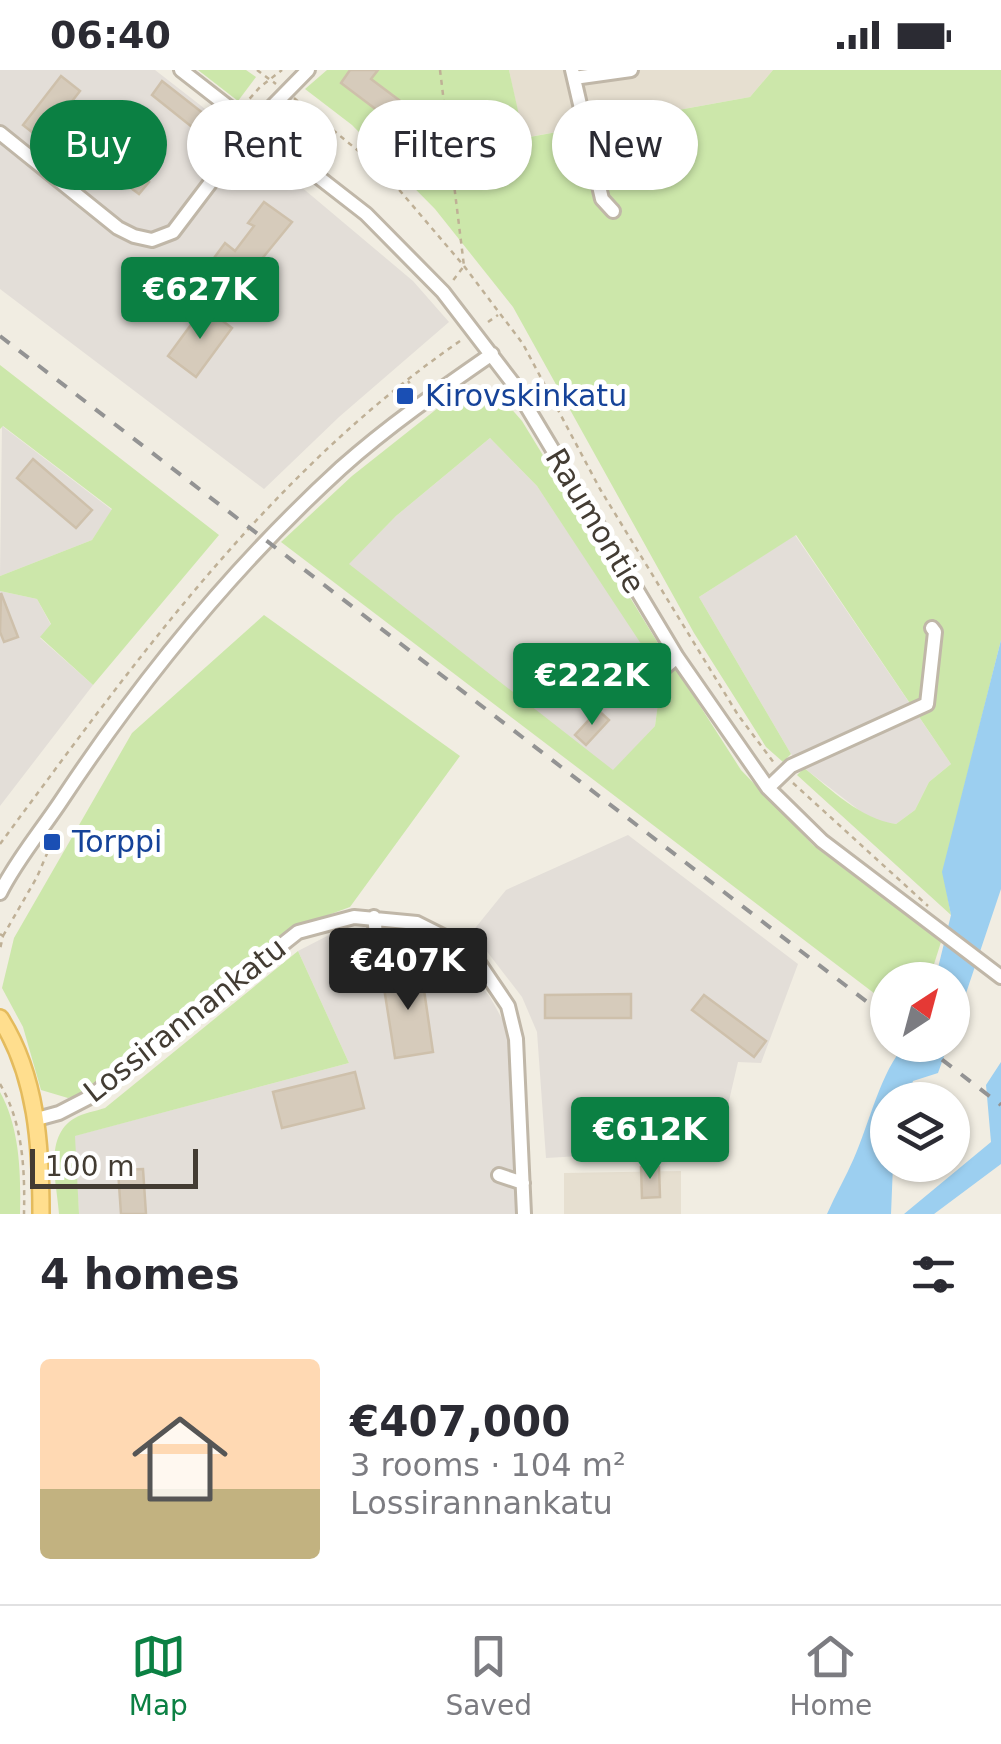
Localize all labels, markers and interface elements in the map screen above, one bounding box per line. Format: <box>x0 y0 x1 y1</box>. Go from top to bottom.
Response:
text: 06:40 <box>50 13 171 57</box>
chip: Buy <box>30 100 167 190</box>
chip: Rent <box>187 100 337 190</box>
chip: Filters <box>357 100 532 190</box>
chip: New <box>552 100 698 190</box>
pin: €627K <box>130 257 270 342</box>
text: €627K <box>143 270 257 308</box>
place label: Kirovskinkatu <box>425 378 627 413</box>
marker: Kirovskinkatu <box>394 385 416 407</box>
street label: Raumontie <box>539 442 652 600</box>
pin: €222K <box>522 643 662 728</box>
text: €222K <box>535 656 649 694</box>
place label: Torppi <box>71 824 162 859</box>
marker: Torppi <box>41 831 63 853</box>
pin: €407K <box>338 928 478 1013</box>
street label: Lossirannankatu <box>77 930 293 1109</box>
text: €407K <box>351 941 465 979</box>
north arrow <box>870 962 970 1062</box>
map controls <box>870 962 970 1182</box>
button: layers <box>870 1082 970 1182</box>
pin: €612K <box>580 1097 720 1182</box>
text: €612K <box>593 1110 707 1148</box>
scale bar <box>30 1144 198 1188</box>
text: 100 m <box>45 1150 135 1183</box>
icon: filters <box>906 1247 961 1302</box>
text: 4 homes <box>40 1250 240 1299</box>
text: €407,000 <box>350 1397 571 1446</box>
icon: home <box>120 1399 240 1519</box>
text: 3 rooms · 104 m² <box>350 1446 626 1484</box>
text: Lossirannankatu <box>350 1484 613 1522</box>
tab: Map <box>129 1629 188 1722</box>
tab: Saved <box>445 1629 532 1722</box>
tab: Home <box>790 1629 872 1722</box>

